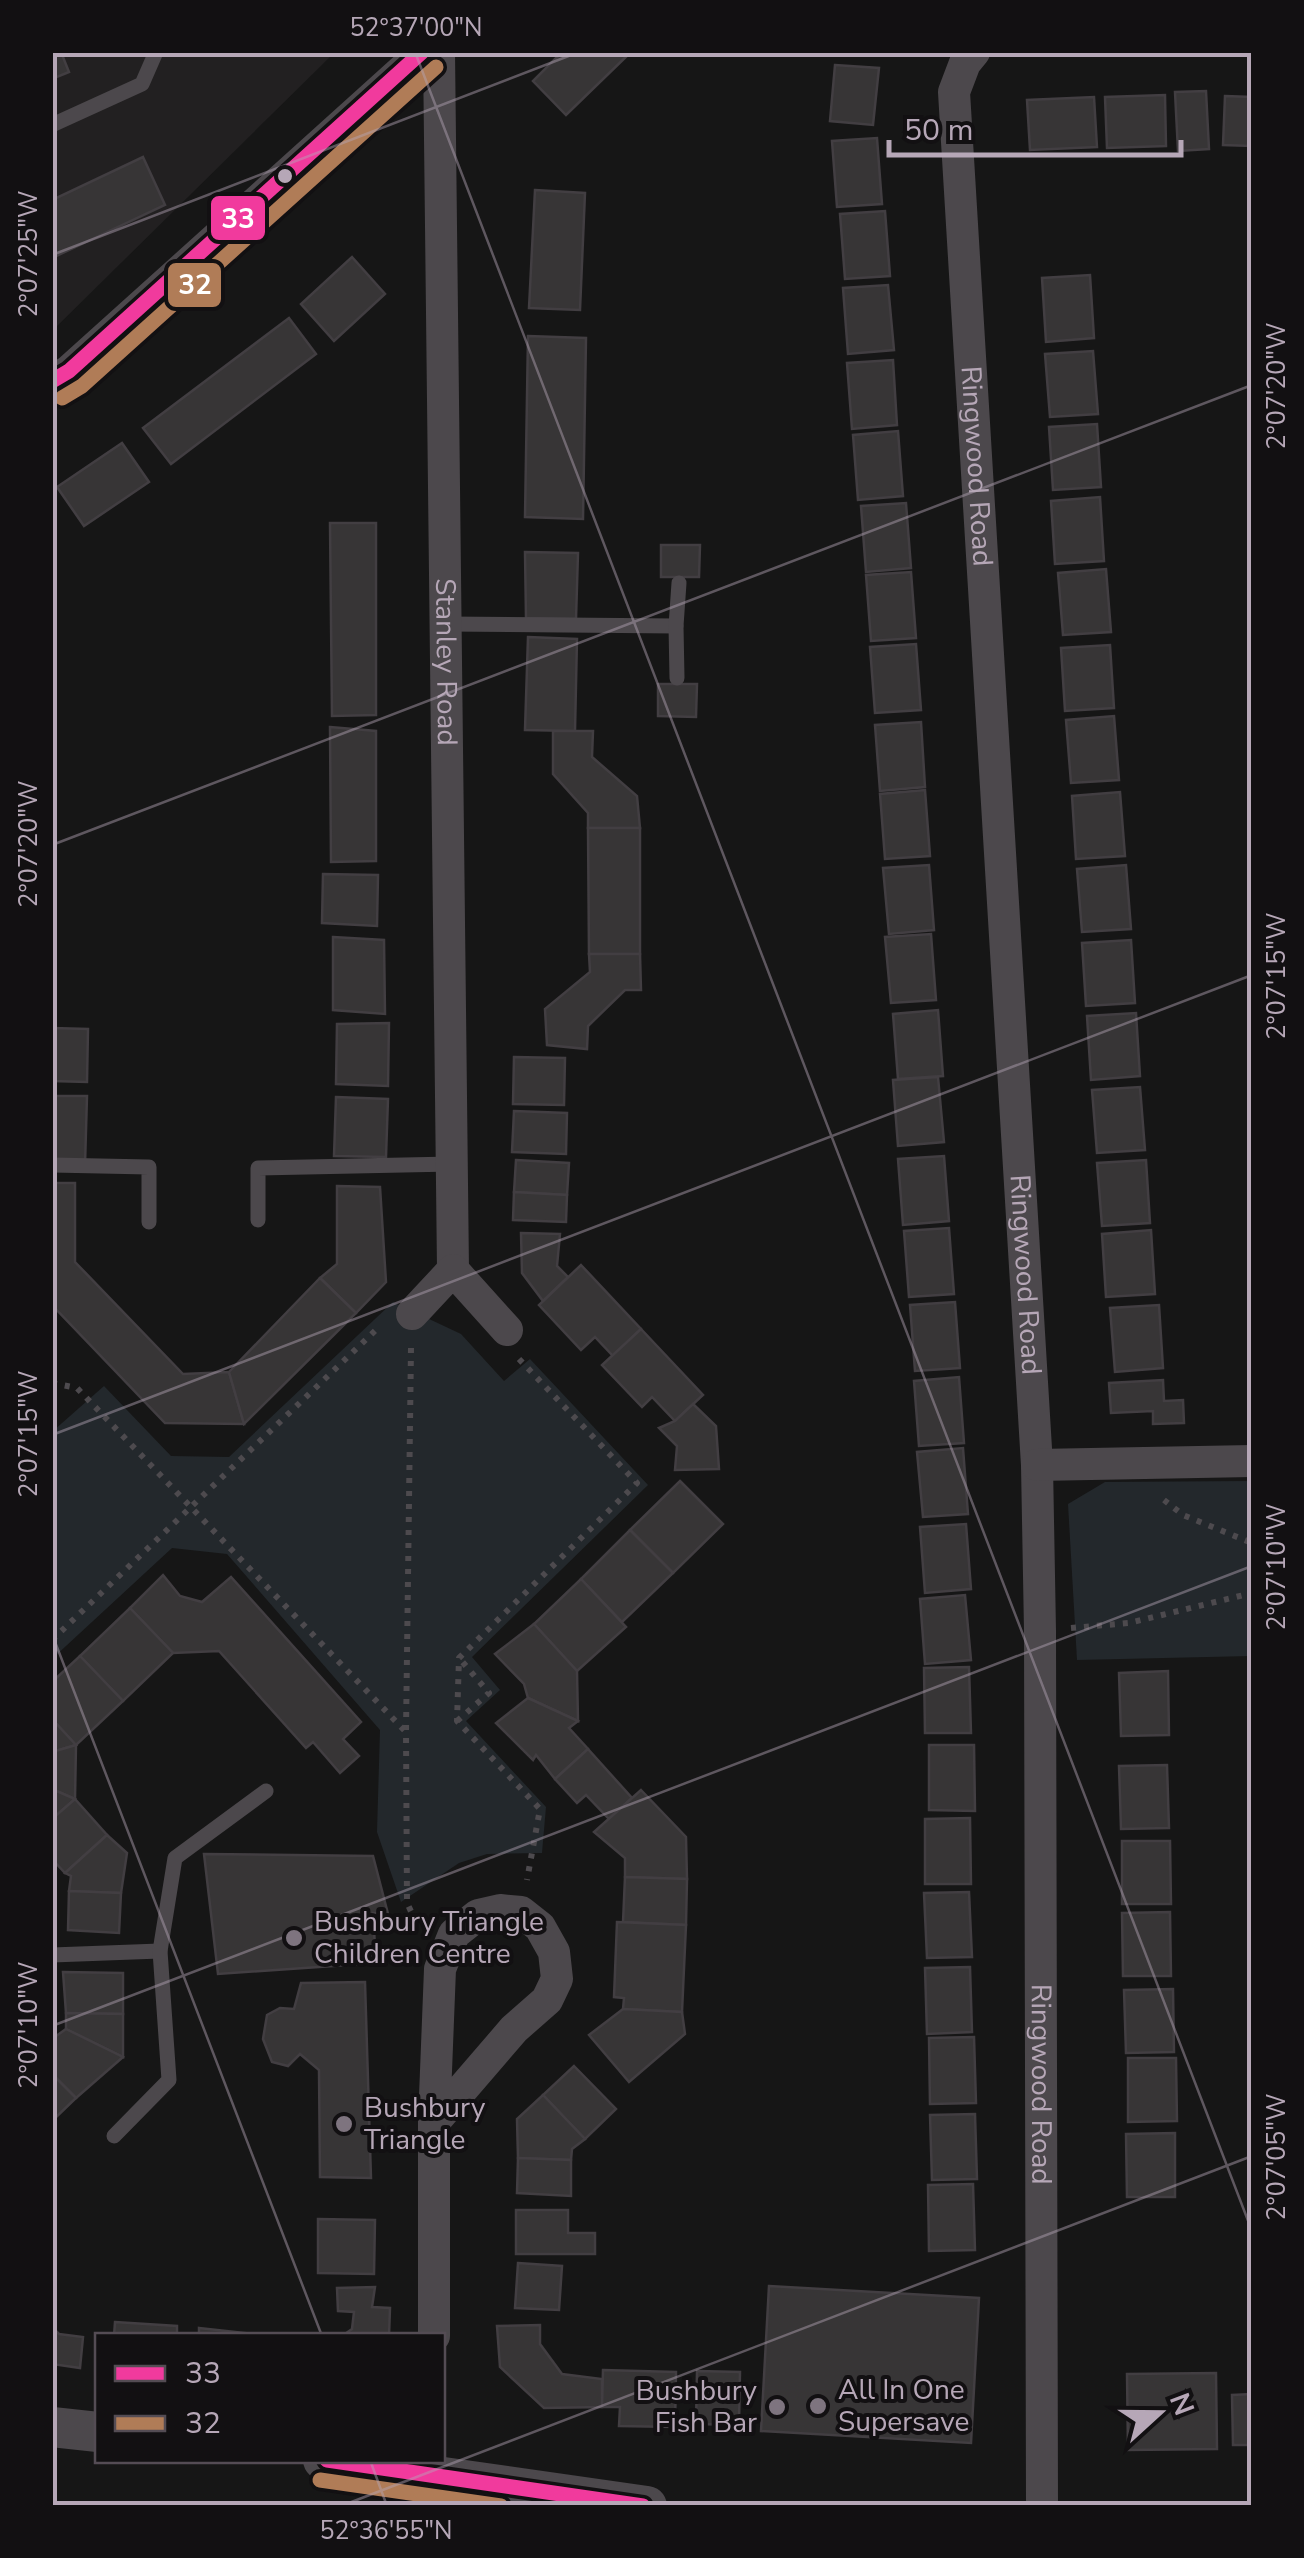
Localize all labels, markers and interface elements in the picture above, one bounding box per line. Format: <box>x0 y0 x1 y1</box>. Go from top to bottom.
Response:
text: 52°37'00"N <box>349 11 483 45</box>
scale bar <box>889 95 1182 157</box>
text: 50 m <box>904 110 973 151</box>
unlabelled marker <box>275 166 295 186</box>
text: 2°07'25"W <box>12 190 46 318</box>
line badge: 33 <box>209 194 267 242</box>
text: 33 <box>221 200 255 238</box>
line badge: 32 <box>166 261 223 309</box>
text: 32 <box>178 266 212 304</box>
text: 2°07'20"W <box>1260 322 1294 450</box>
street label: Ringwood Road <box>952 365 1002 567</box>
street label: Stanley Road <box>426 578 466 746</box>
text: 2°07'20"W <box>12 780 46 908</box>
text: 2°07'15"W <box>1260 912 1294 1040</box>
street label: Ringwood Road <box>1000 1173 1051 1376</box>
text: 2°07'15"W <box>12 1370 46 1498</box>
text: 2°07'10"W <box>1260 1503 1294 1631</box>
place label: Bushbury Triangle Children Centre <box>314 1903 544 1973</box>
marker: Bushbury Triangle Children Centre <box>283 1927 305 1949</box>
text: 2°07'10"W <box>12 1961 46 2089</box>
street label: Ringwood Road <box>1022 1984 1060 2185</box>
place label: Bushbury Triangle <box>364 2089 486 2159</box>
text: 2°07'05"W <box>1260 2093 1294 2221</box>
marker: Bushbury Triangle <box>333 2113 355 2135</box>
legend <box>95 2333 445 2463</box>
text: 33 <box>185 2353 221 2394</box>
north arrow <box>1109 2363 1209 2463</box>
place label: All In One Supersave <box>838 2371 969 2441</box>
place label: Bushbury Fish Bar <box>636 2372 758 2442</box>
text: N <box>1160 2388 1203 2421</box>
marker: All In One Supersave <box>807 2395 829 2417</box>
marker: Bushbury Fish Bar <box>766 2396 788 2418</box>
text: 32 <box>185 2403 221 2444</box>
text: 52°36'55"N <box>319 2514 453 2548</box>

